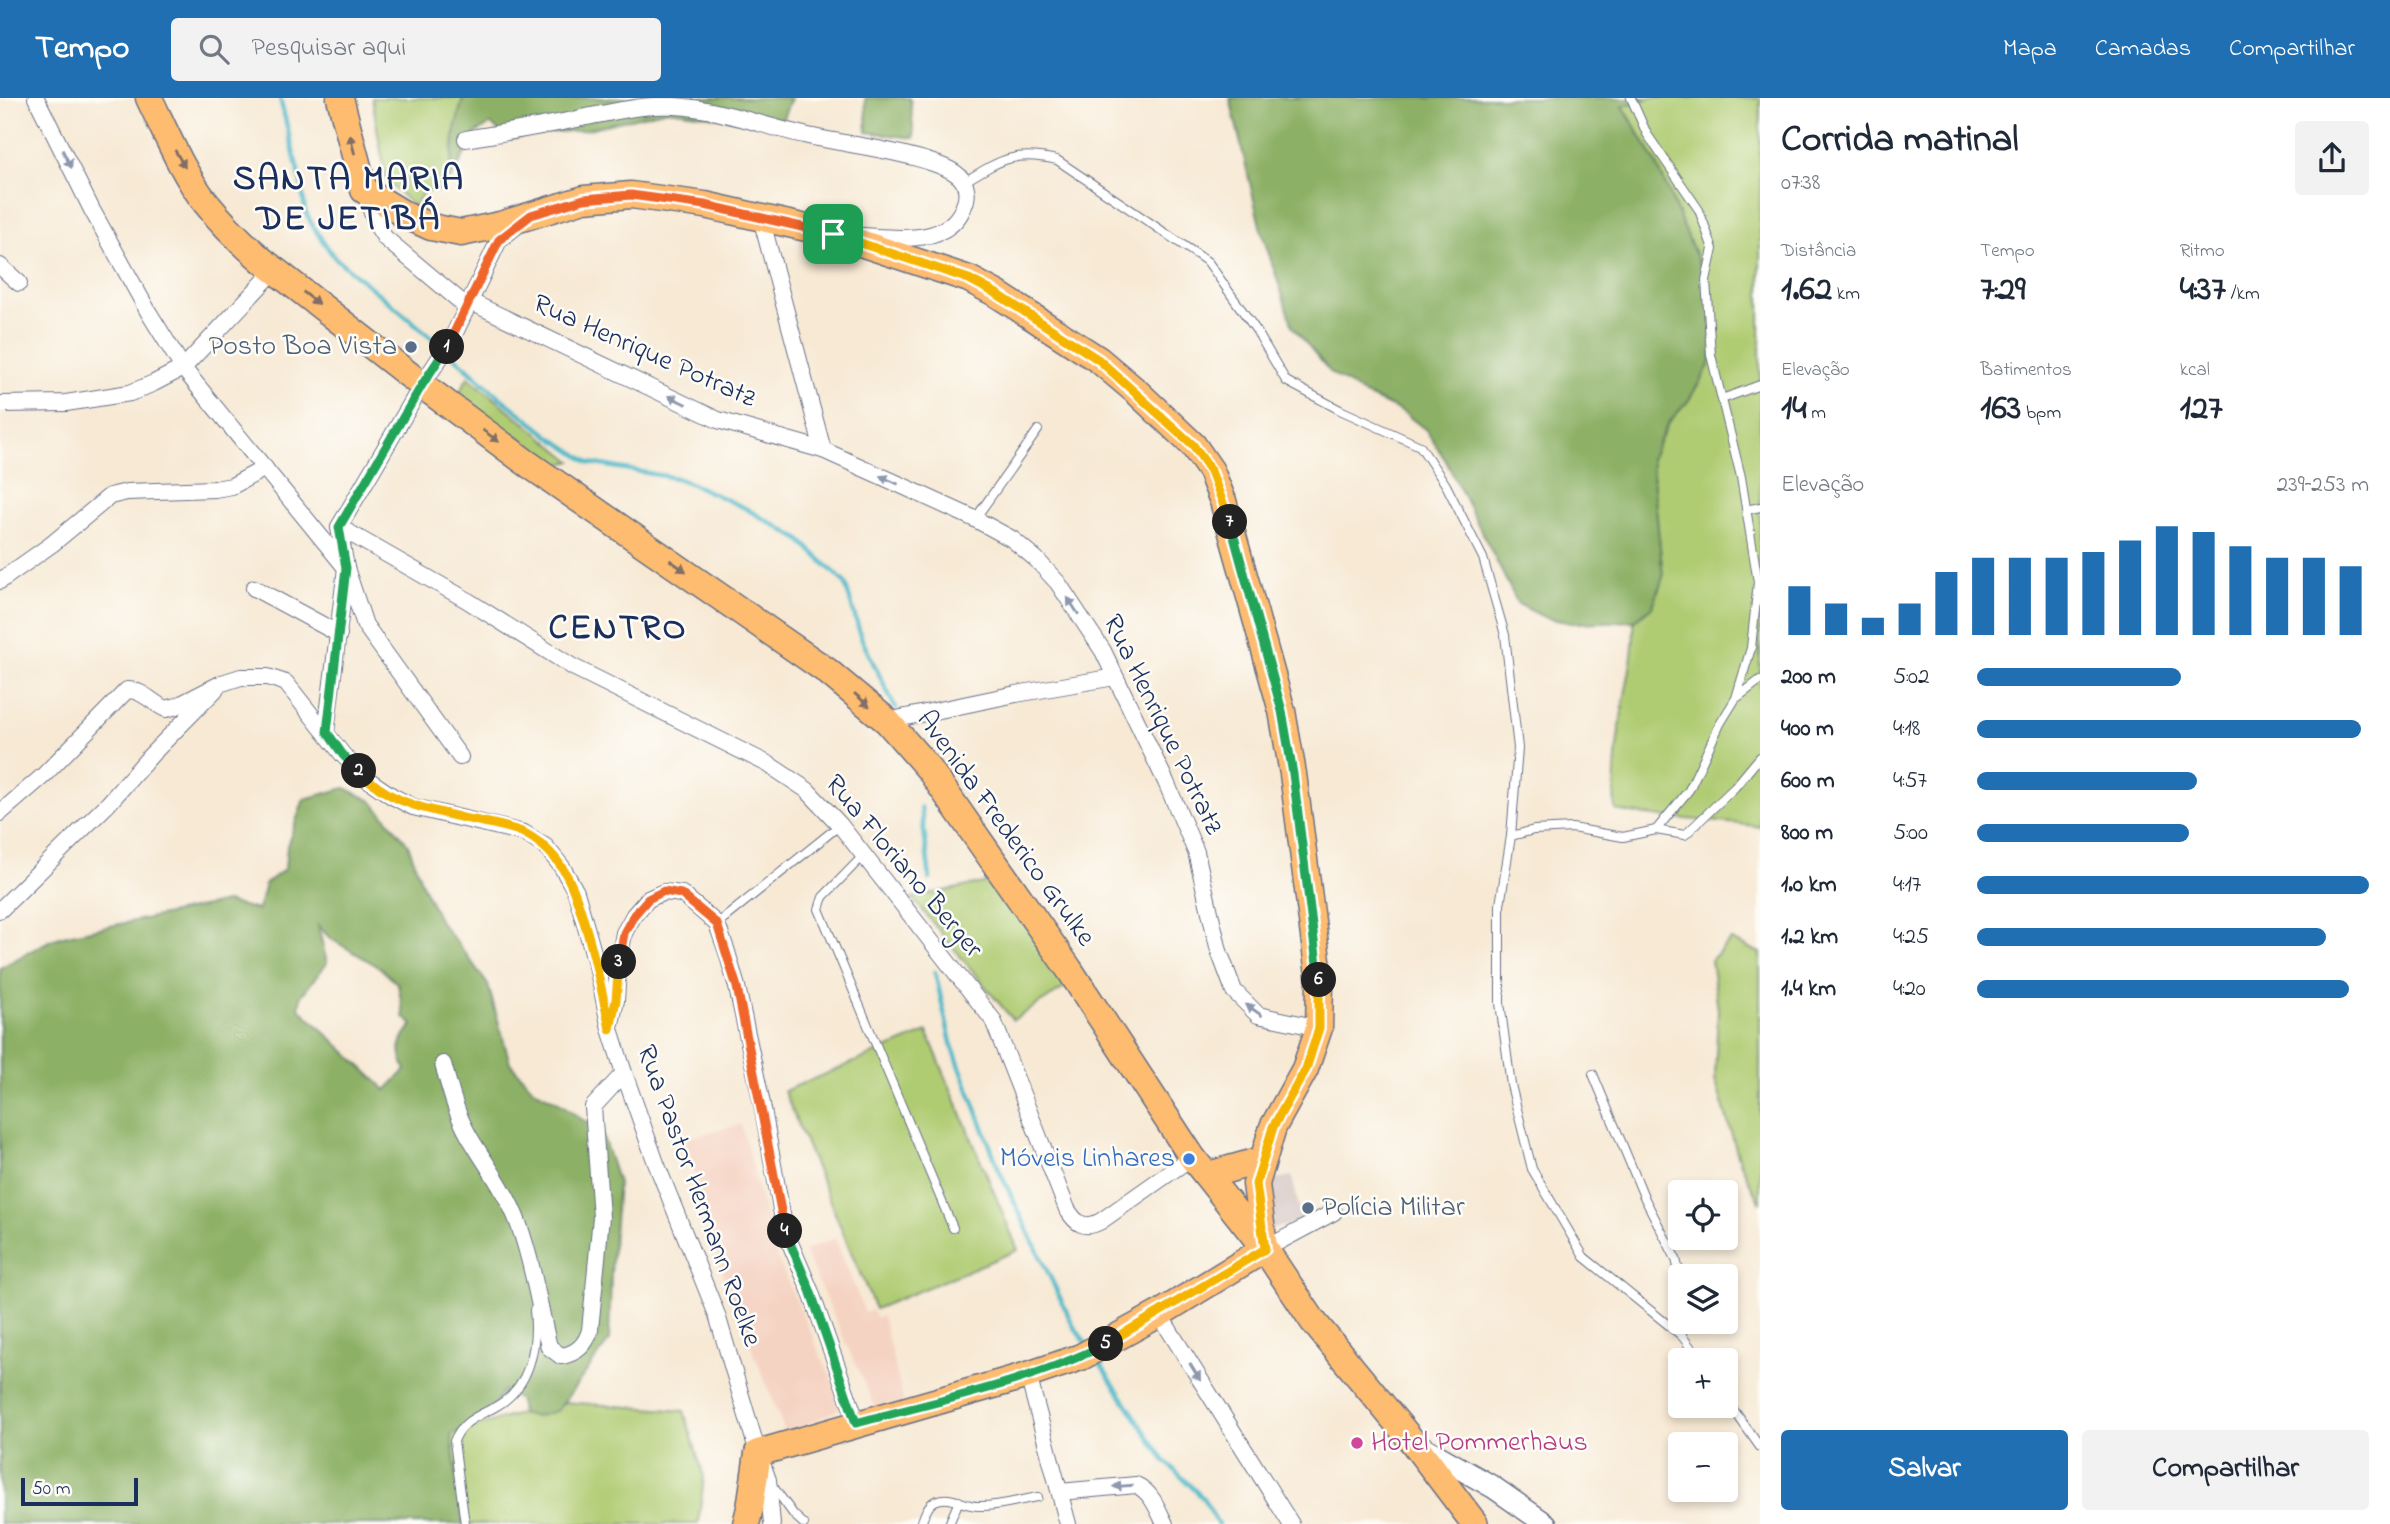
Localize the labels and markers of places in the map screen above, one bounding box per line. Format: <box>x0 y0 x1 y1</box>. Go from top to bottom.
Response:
pin <box>803 204 863 264</box>
place label: Posto Boa Vista <box>209 327 397 368</box>
pin: 1 <box>430 330 464 364</box>
marker: Posto Boa Vista <box>403 339 419 355</box>
pin: 7 <box>1212 504 1248 540</box>
pin: 2 <box>342 754 376 788</box>
pin: 3 <box>602 944 636 980</box>
pin: 6 <box>1302 962 1336 998</box>
place label: Móveis Linhares <box>1000 1139 1175 1180</box>
marker: Móveis Linhares <box>1181 1151 1197 1167</box>
place label: Polícia Militar <box>1322 1188 1465 1229</box>
marker: Polícia Militar <box>1300 1200 1316 1216</box>
pin: 4 <box>768 1214 802 1248</box>
pin: 5 <box>1088 1326 1124 1362</box>
place label: Hotel Pommerhaus <box>1371 1423 1588 1464</box>
marker: Hotel Pommerhaus <box>1349 1435 1365 1451</box>

